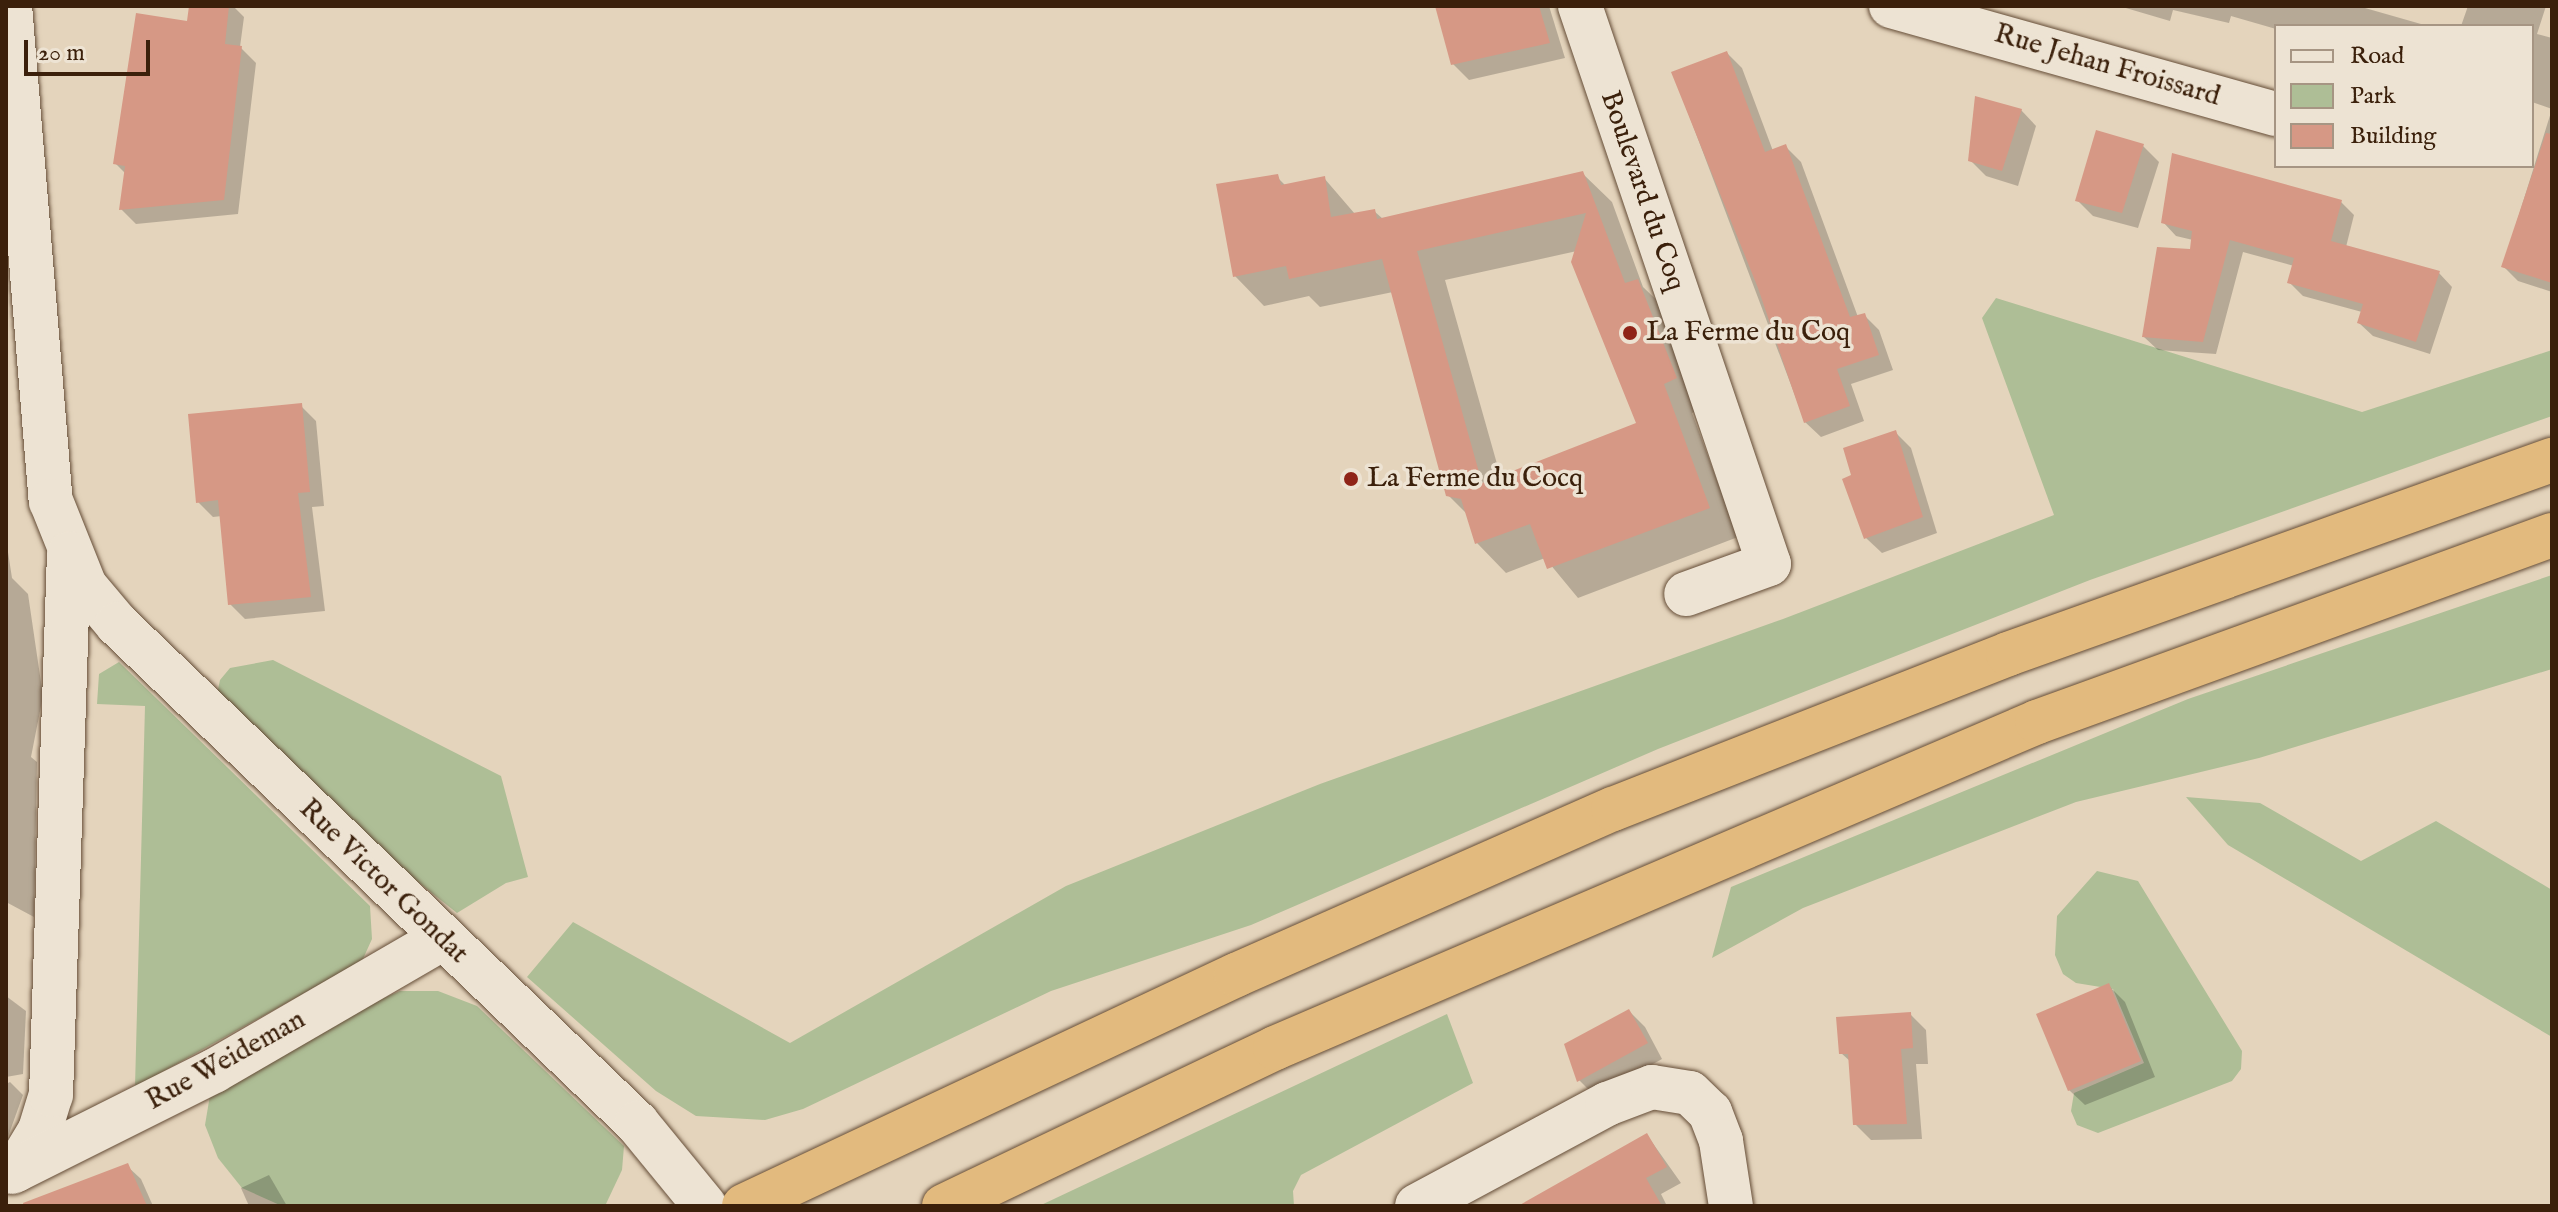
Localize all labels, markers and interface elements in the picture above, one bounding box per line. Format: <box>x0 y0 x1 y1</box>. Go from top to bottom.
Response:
street label: Rue Jehan Froissard <box>1990 18 2224 114</box>
scale bar <box>28 24 154 74</box>
legend <box>2274 24 2534 168</box>
text: 20 m <box>38 38 85 69</box>
text: Road <box>2350 41 2404 72</box>
text: Park <box>2350 81 2396 112</box>
street label: Boulevard du Coq <box>1592 87 1692 295</box>
text: Building <box>2350 121 2436 152</box>
place label: La Ferme du Coq <box>1646 316 1850 350</box>
marker: La Ferme du Coq <box>1621 324 1639 342</box>
place label: La Ferme du Cocq <box>1367 462 1583 496</box>
marker: La Ferme du Cocq <box>1342 470 1360 488</box>
street label: Rue Victor Gondat <box>291 793 475 971</box>
street label: Rue Weideman <box>141 1004 311 1118</box>

